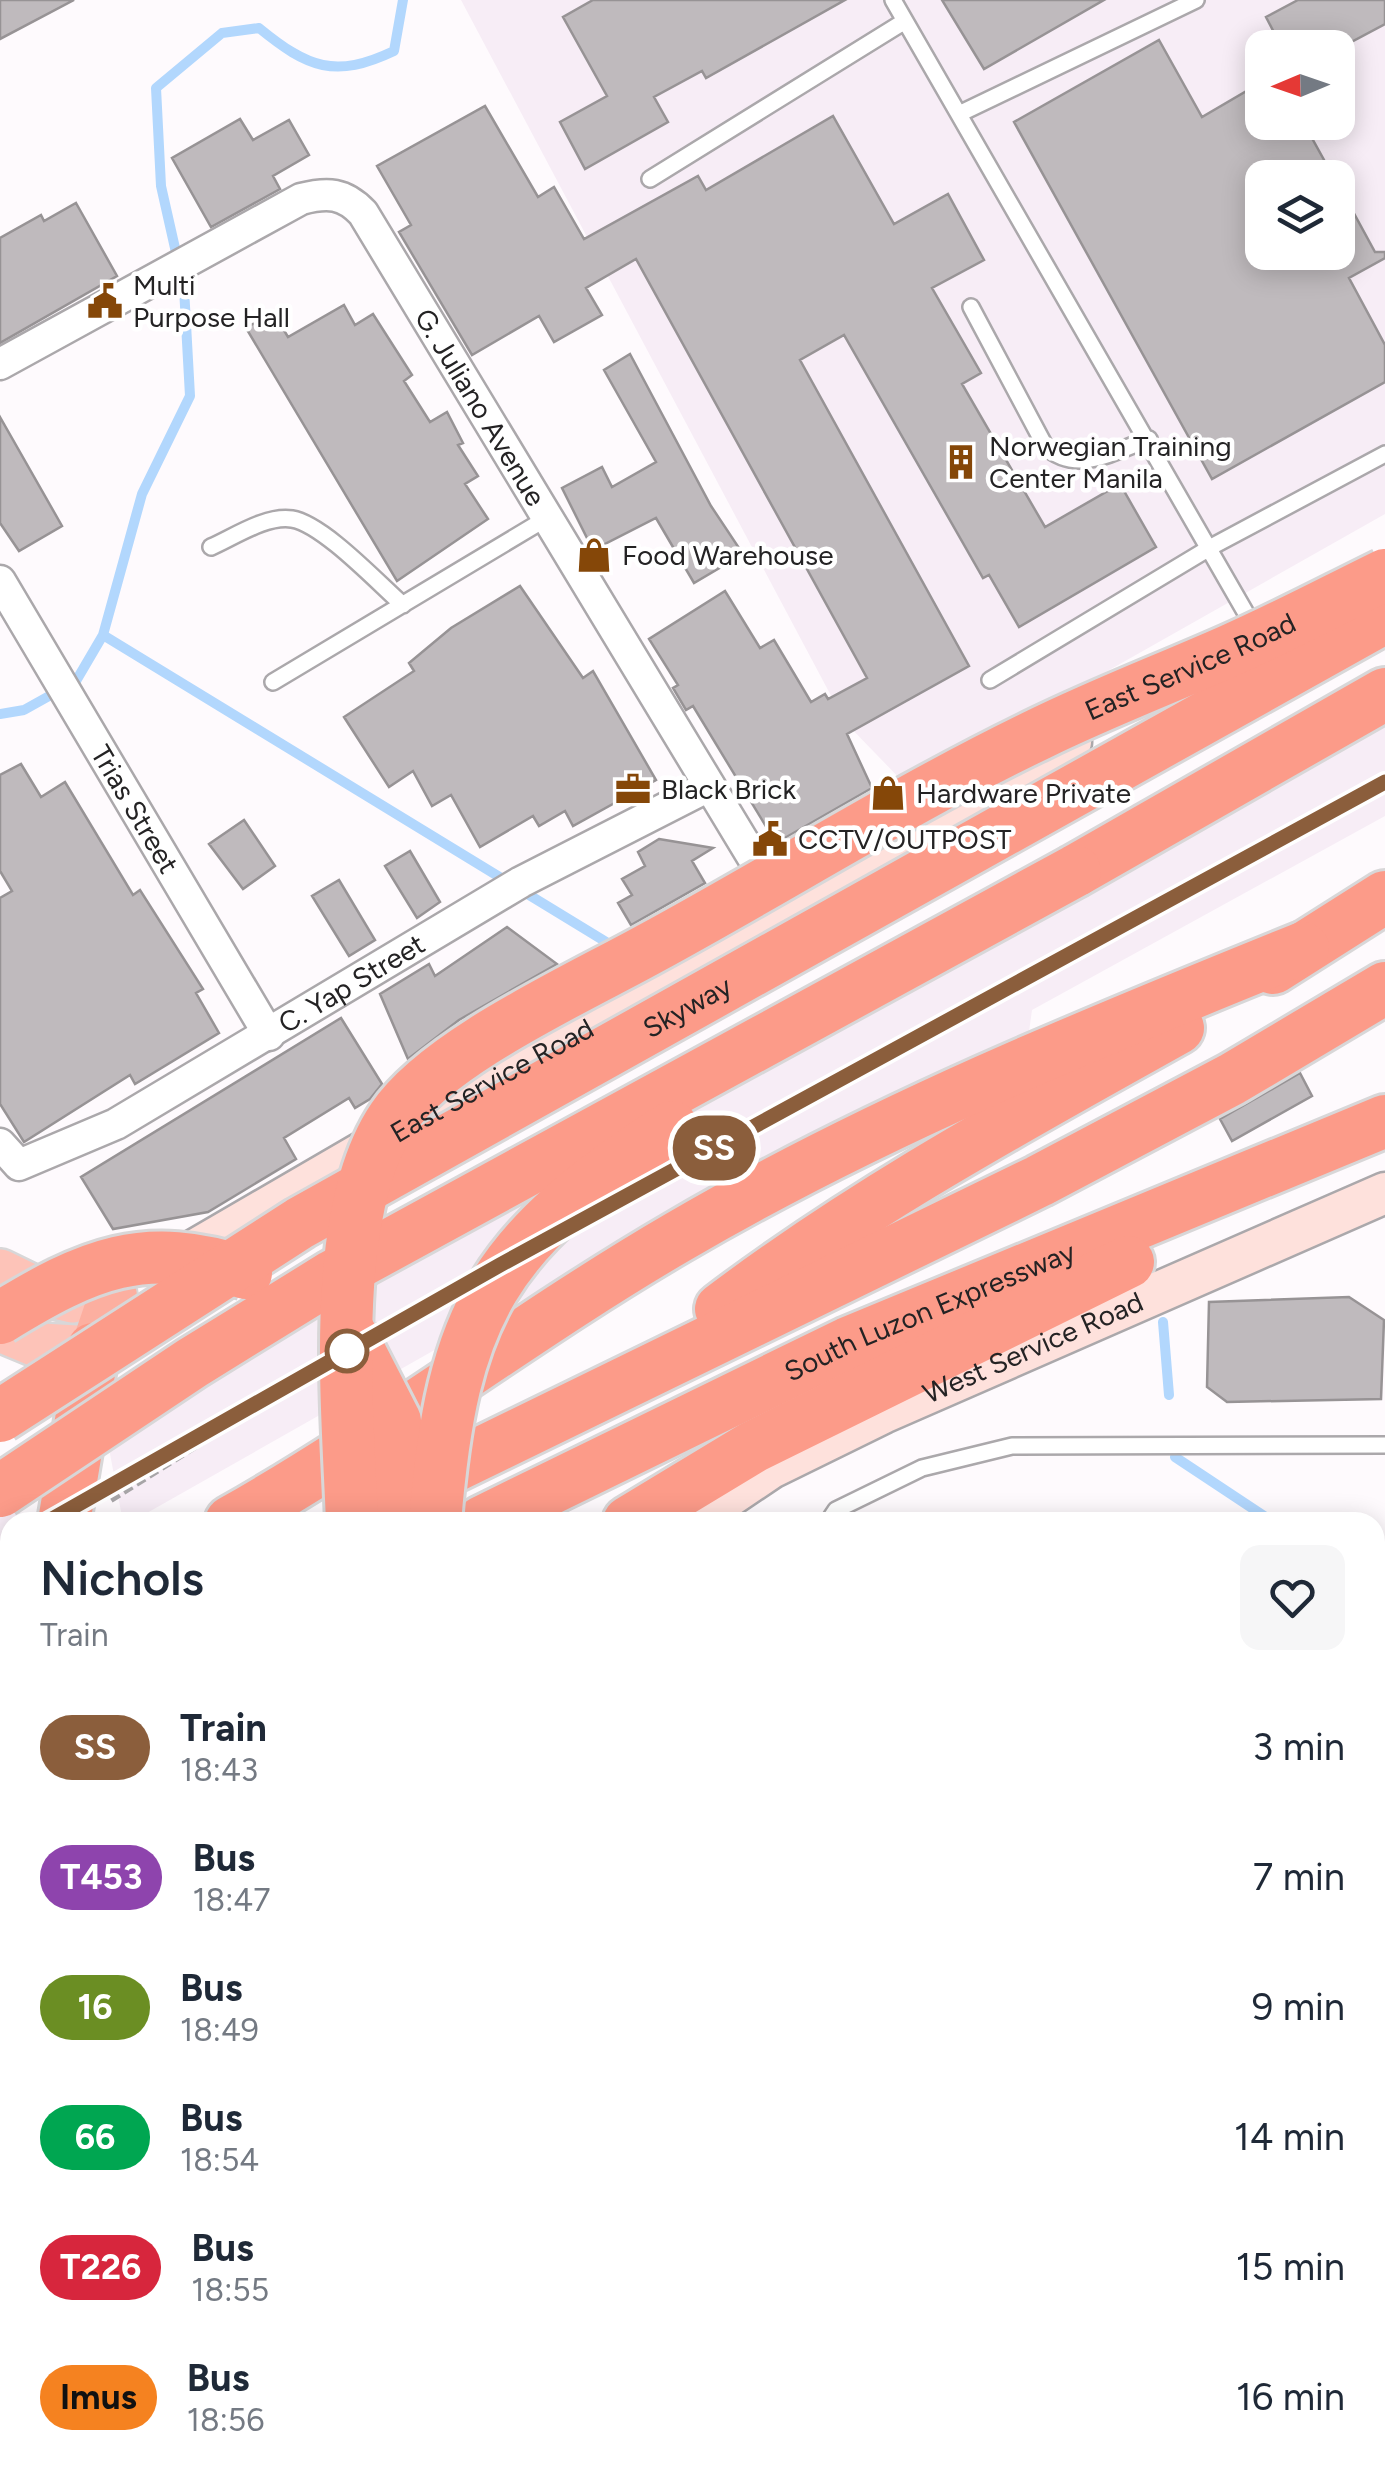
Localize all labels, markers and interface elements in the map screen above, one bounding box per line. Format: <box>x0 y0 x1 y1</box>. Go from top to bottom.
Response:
north arrow <box>1245 30 1355 140</box>
map controls <box>1245 30 1355 270</box>
button: layers <box>1245 160 1355 270</box>
place label: Multi Purpose Hall <box>133 268 290 334</box>
public building icon: Multi Purpose Hall <box>86 282 124 320</box>
street label: G. Juliano Avenue <box>408 302 553 512</box>
place label: Norwegian Training Center Manila <box>989 429 1232 495</box>
building icon: Norwegian Training Center Manila <box>942 443 980 481</box>
shop icon: Food Warehouse <box>575 536 613 574</box>
place label: Food Warehouse <box>622 538 833 572</box>
street label: East Service Road <box>1080 605 1301 727</box>
street label: Trias Street <box>84 739 186 879</box>
office icon: Black Brick <box>614 770 652 808</box>
place label: Black Brick <box>661 772 796 806</box>
shop icon: Hardware Private <box>869 774 907 812</box>
place label: Hardware Private <box>916 776 1131 810</box>
public building icon: CCTV/OUTPOST <box>751 820 789 858</box>
place label: CCTV/OUTPOST <box>798 822 1012 856</box>
street label: C. Yap Street <box>272 927 431 1040</box>
street label: Skyway <box>637 968 737 1045</box>
street label: East Service Road <box>384 1011 599 1150</box>
line badge: SS <box>669 1116 759 1180</box>
text: SS <box>693 1127 735 1169</box>
street label: South Luzon Expressway <box>779 1234 1080 1388</box>
street label: West Service Road <box>918 1284 1148 1410</box>
unlabelled marker <box>326 1330 368 1372</box>
button: heart <box>1240 1545 1345 1650</box>
text: Nichols <box>40 1549 204 1607</box>
text: Train <box>40 1616 109 1654</box>
text: Train <box>180 1705 267 1751</box>
text: 3 min <box>1253 1724 1345 1770</box>
text: SS <box>74 1726 116 1768</box>
text: 18:43 <box>180 1751 258 1789</box>
text: Bus <box>192 1835 255 1881</box>
text: 7 min <box>1253 1854 1345 1900</box>
text: T453 <box>60 1856 142 1898</box>
text: 18:47 <box>192 1881 270 1919</box>
text: Bus <box>180 1965 243 2011</box>
text: 9 min <box>1252 1984 1345 2030</box>
text: 16 <box>77 1986 113 2028</box>
text: 18:49 <box>180 2011 259 2049</box>
text: Bus <box>180 2095 243 2141</box>
text: 14 min <box>1234 2114 1345 2160</box>
text: 66 <box>75 2116 115 2158</box>
text: 18:54 <box>180 2141 259 2179</box>
text: Bus <box>191 2225 254 2271</box>
text: 15 min <box>1236 2244 1345 2290</box>
text: T226 <box>60 2246 141 2288</box>
text: 18:55 <box>191 2271 269 2309</box>
text: Bus <box>187 2355 249 2401</box>
text: 16 min <box>1236 2374 1345 2420</box>
text: Imus <box>60 2376 137 2418</box>
text: 18:56 <box>187 2401 264 2439</box>

